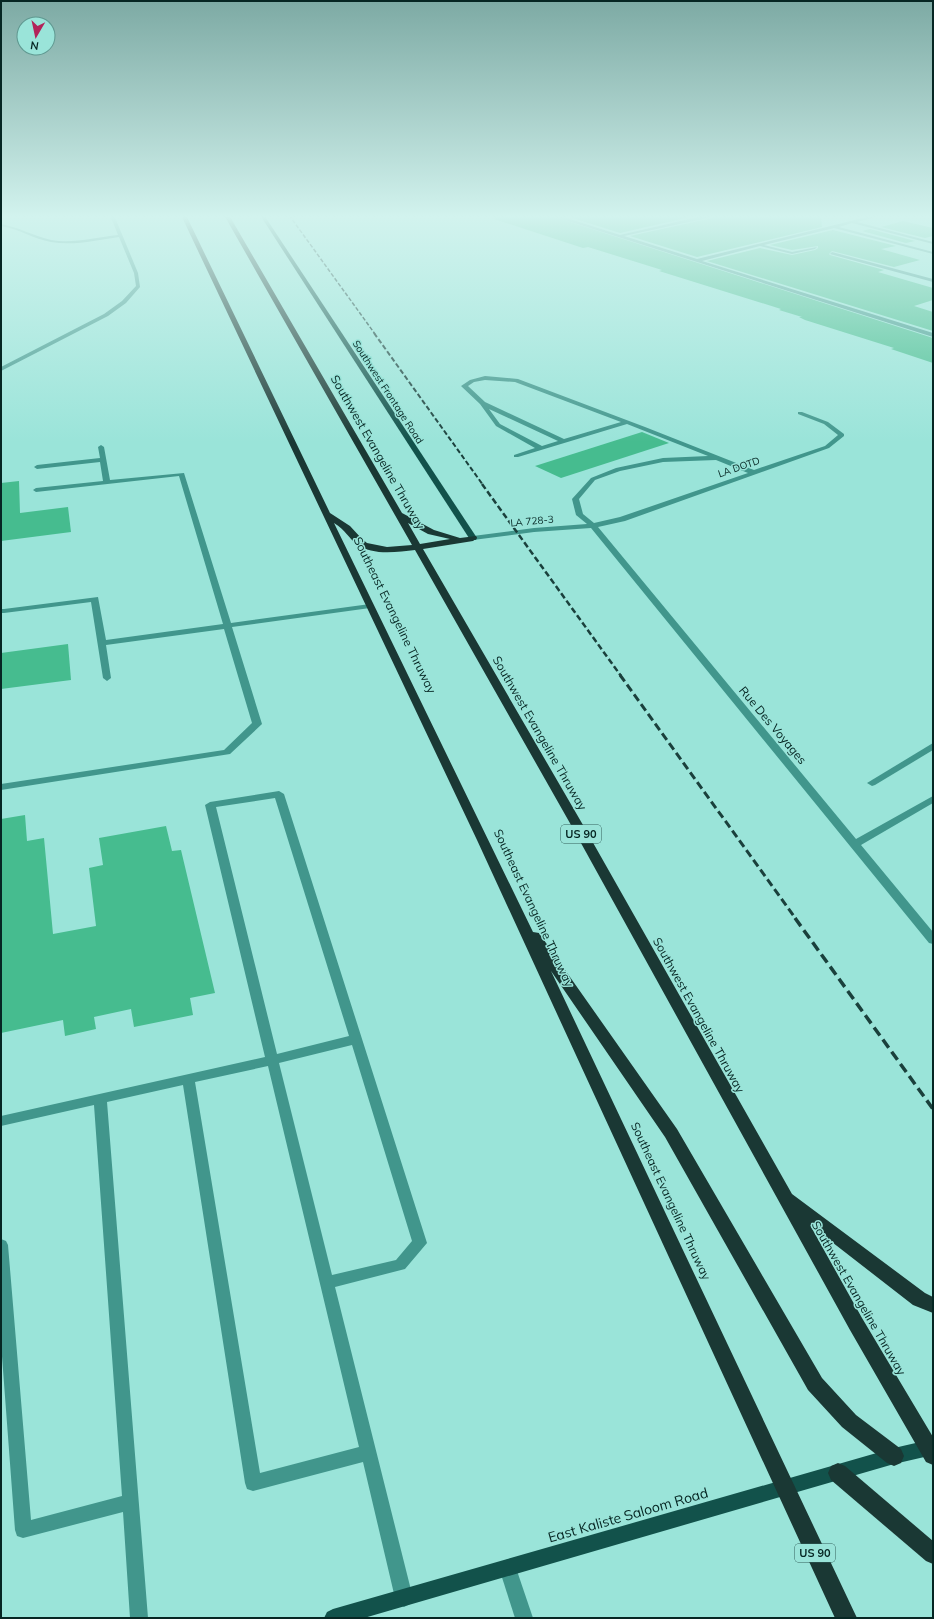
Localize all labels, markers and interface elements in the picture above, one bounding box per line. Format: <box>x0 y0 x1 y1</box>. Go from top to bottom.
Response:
north arrow <box>16 16 56 56</box>
text: N <box>29 38 40 53</box>
street label: Southwest Frontage Road <box>350 338 426 446</box>
street label: Southwest Evangeline Thruway <box>328 372 429 532</box>
street label: LA DOTD <box>716 454 762 480</box>
street label: LA 728-3 <box>510 513 554 529</box>
street label: Southeast Evangeline Thruway <box>350 534 440 696</box>
street label: Southwest Evangeline Thruway <box>490 653 591 813</box>
street label: Rue Des Voyages <box>736 683 810 767</box>
road number: US 90 <box>561 825 601 843</box>
street label: Southeast Evangeline Thruway <box>491 827 577 990</box>
street label: Southwest Evangeline Thruway <box>650 935 748 1096</box>
street label: Southeast Evangeline Thruway <box>628 1120 714 1283</box>
street label: Southwest Evangeline Thruway <box>809 1218 910 1378</box>
street label: East Kaliste Saloom Road <box>546 1484 710 1546</box>
road number: US 90 <box>795 1544 835 1562</box>

